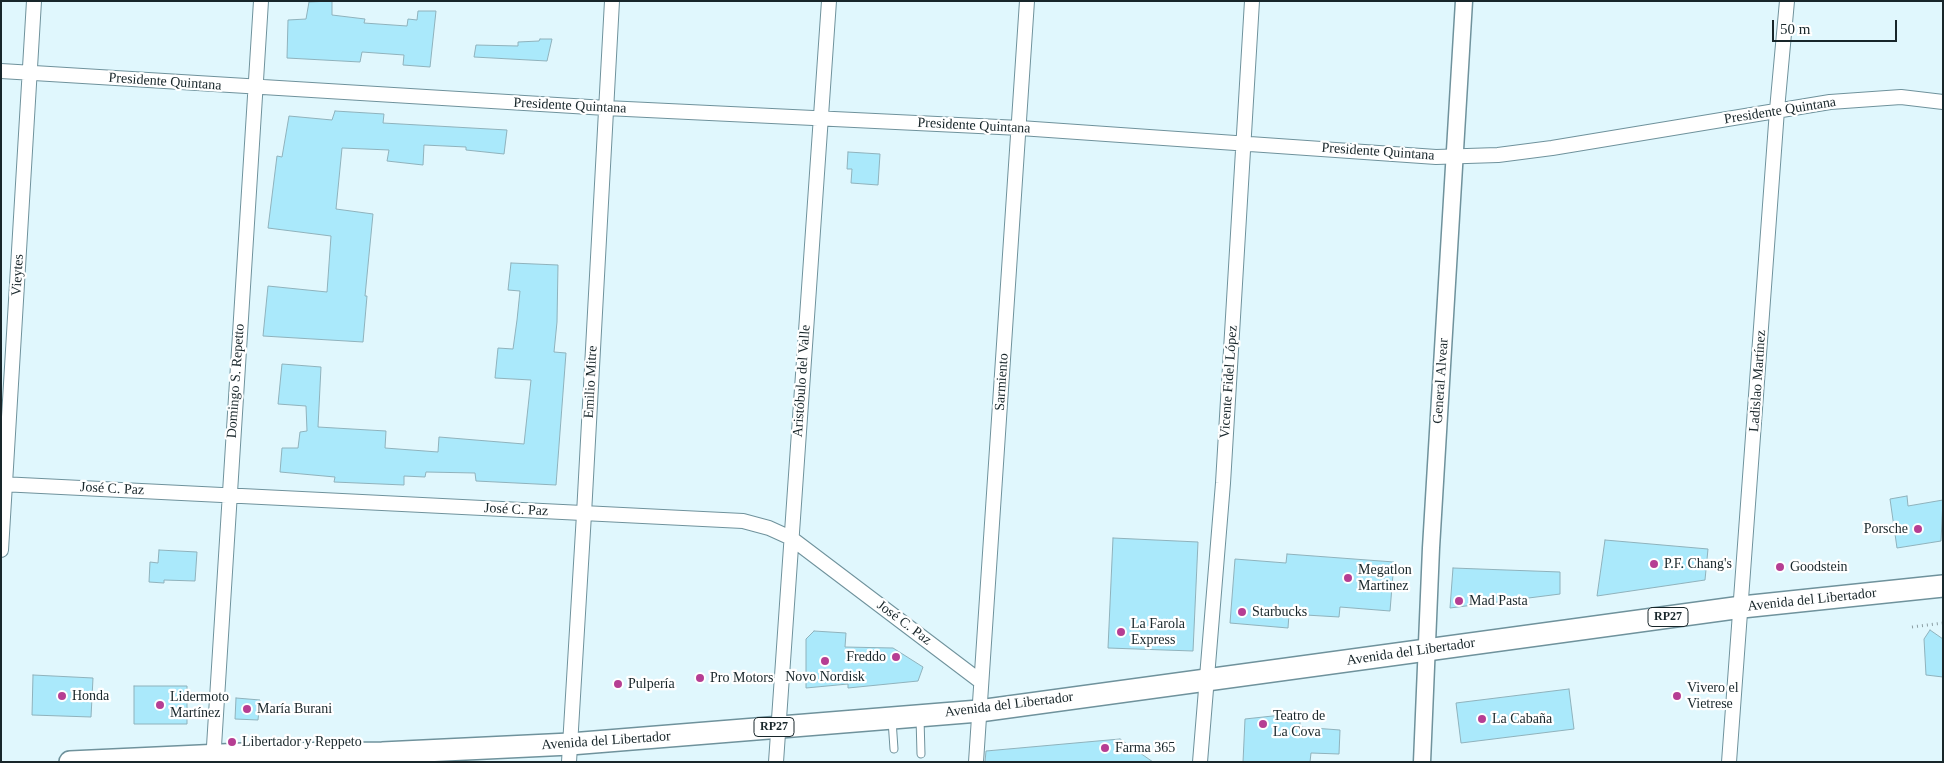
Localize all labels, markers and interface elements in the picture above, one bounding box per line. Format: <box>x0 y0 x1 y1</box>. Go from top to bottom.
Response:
scale bar <box>1774 10 1899 42</box>
text: 50 m <box>1780 21 1810 37</box>
street label: Presidente Quintana <box>108 70 222 94</box>
street label: Presidente Quintana <box>1723 94 1837 128</box>
street label: Presidente Quintana <box>513 95 627 117</box>
street label: Presidente Quintana <box>917 115 1031 137</box>
street label: Presidente Quintana <box>1321 140 1435 164</box>
street label: Vieytes <box>9 254 27 296</box>
street label: Domingo S. Repetto <box>224 323 248 439</box>
street label: Aristóbulo del Valle <box>790 324 814 438</box>
street label: Vicente Fidel López <box>1217 325 1241 439</box>
street label: Ladislao Martínez <box>1746 329 1770 433</box>
street label: General Alvear <box>1430 338 1452 424</box>
street label: Emilio Mitre <box>581 345 601 419</box>
street label: Sarmiento <box>992 353 1012 411</box>
street label: José C. Paz <box>80 479 144 499</box>
street label: José C. Paz <box>484 500 548 520</box>
place label: Porsche <box>1864 521 1908 537</box>
marker: Porsche <box>1912 523 1924 535</box>
place label: P.F. Chang's <box>1664 556 1732 572</box>
marker: P.F. Chang's <box>1648 558 1660 570</box>
place label: Goodstein <box>1790 559 1848 575</box>
marker: Goodstein <box>1774 561 1786 573</box>
place label: Megatlon Martinez <box>1358 562 1412 594</box>
marker: Megatlon Martinez <box>1342 572 1354 584</box>
street label: Avenida del Libertador <box>1747 585 1877 615</box>
place label: Mad Pasta <box>1469 593 1528 609</box>
marker: Mad Pasta <box>1453 595 1465 607</box>
street label: José C. Paz <box>873 597 935 649</box>
place label: Starbucks <box>1252 604 1307 620</box>
marker: Starbucks <box>1236 606 1248 618</box>
road number: RP27 <box>1648 608 1688 626</box>
place label: La Farola Express <box>1131 616 1185 648</box>
marker: La Farola Express <box>1115 626 1127 638</box>
street label: Avenida del Libertador <box>1346 635 1476 669</box>
place label: Freddo <box>846 649 886 665</box>
marker: Freddo <box>890 651 902 663</box>
marker: Novo Nordisk <box>819 655 831 667</box>
place label: Novo Nordisk <box>785 669 865 685</box>
place label: Pro Motors <box>710 670 773 686</box>
marker: Pro Motors <box>694 672 706 684</box>
place label: Pulpería <box>628 676 675 692</box>
marker: Pulpería <box>612 678 624 690</box>
place label: Vivero el Vietrese <box>1687 680 1739 712</box>
place label: Honda <box>72 688 109 704</box>
place label: Lidermoto Martínez <box>170 689 229 722</box>
street label: Avenida del Libertador <box>944 689 1074 721</box>
marker: Honda <box>56 690 68 702</box>
marker: Vivero el Vietrese <box>1671 690 1683 702</box>
marker: Lidermoto Martínez <box>154 699 166 711</box>
place label: María Burani <box>257 701 332 717</box>
marker: María Burani <box>241 703 253 715</box>
place label: Teatro de La Cova <box>1273 708 1325 740</box>
place label: La Cabaña <box>1492 711 1552 727</box>
marker: La Cabaña <box>1476 713 1488 725</box>
road number: RP27 <box>754 718 794 736</box>
marker: Teatro de La Cova <box>1257 718 1269 730</box>
street label: Avenida del Libertador <box>541 728 671 754</box>
place label: Libertador y Reppeto <box>242 734 362 750</box>
marker: Libertador y Reppeto <box>226 736 238 748</box>
place label: Farma 365 <box>1115 740 1175 756</box>
marker: Farma 365 <box>1099 742 1111 754</box>

